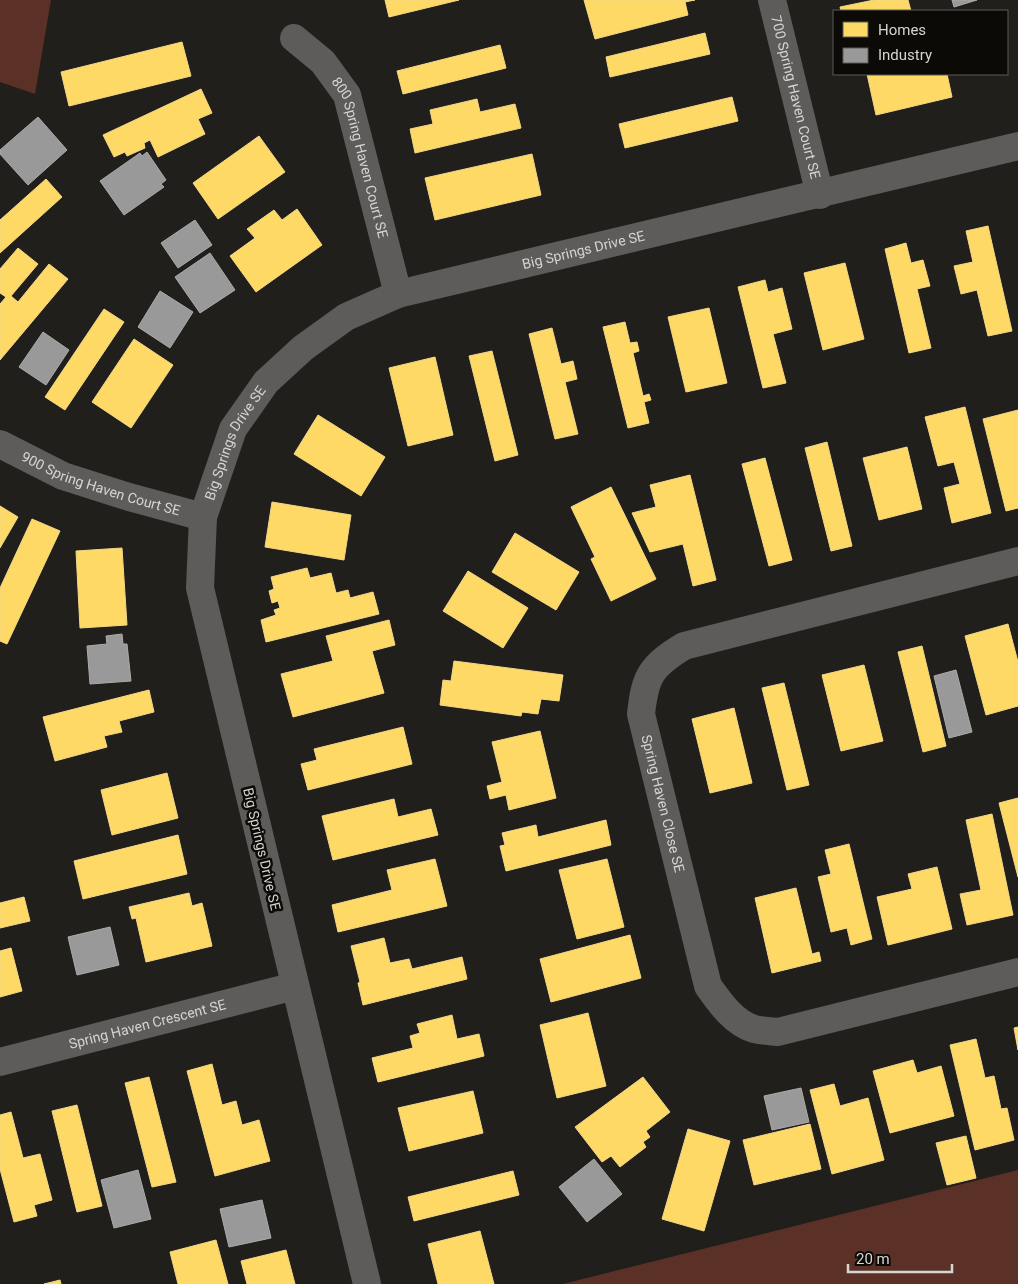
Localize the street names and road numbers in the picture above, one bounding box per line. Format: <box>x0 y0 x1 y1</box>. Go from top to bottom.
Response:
street label: 700 Spring Haven Court SE <box>768 14 824 180</box>
street label: 800 Spring Haven Court SE <box>329 74 391 240</box>
street label: Big Springs Drive SE <box>521 227 646 272</box>
street label: Big Springs Drive SE <box>201 383 269 502</box>
street label: 900 Spring Haven Court SE <box>19 448 182 519</box>
street label: Spring Haven Close SE <box>638 733 688 874</box>
street label: Big Springs Drive SE <box>240 786 284 912</box>
street label: Spring Haven Crescent SE <box>67 996 227 1052</box>

